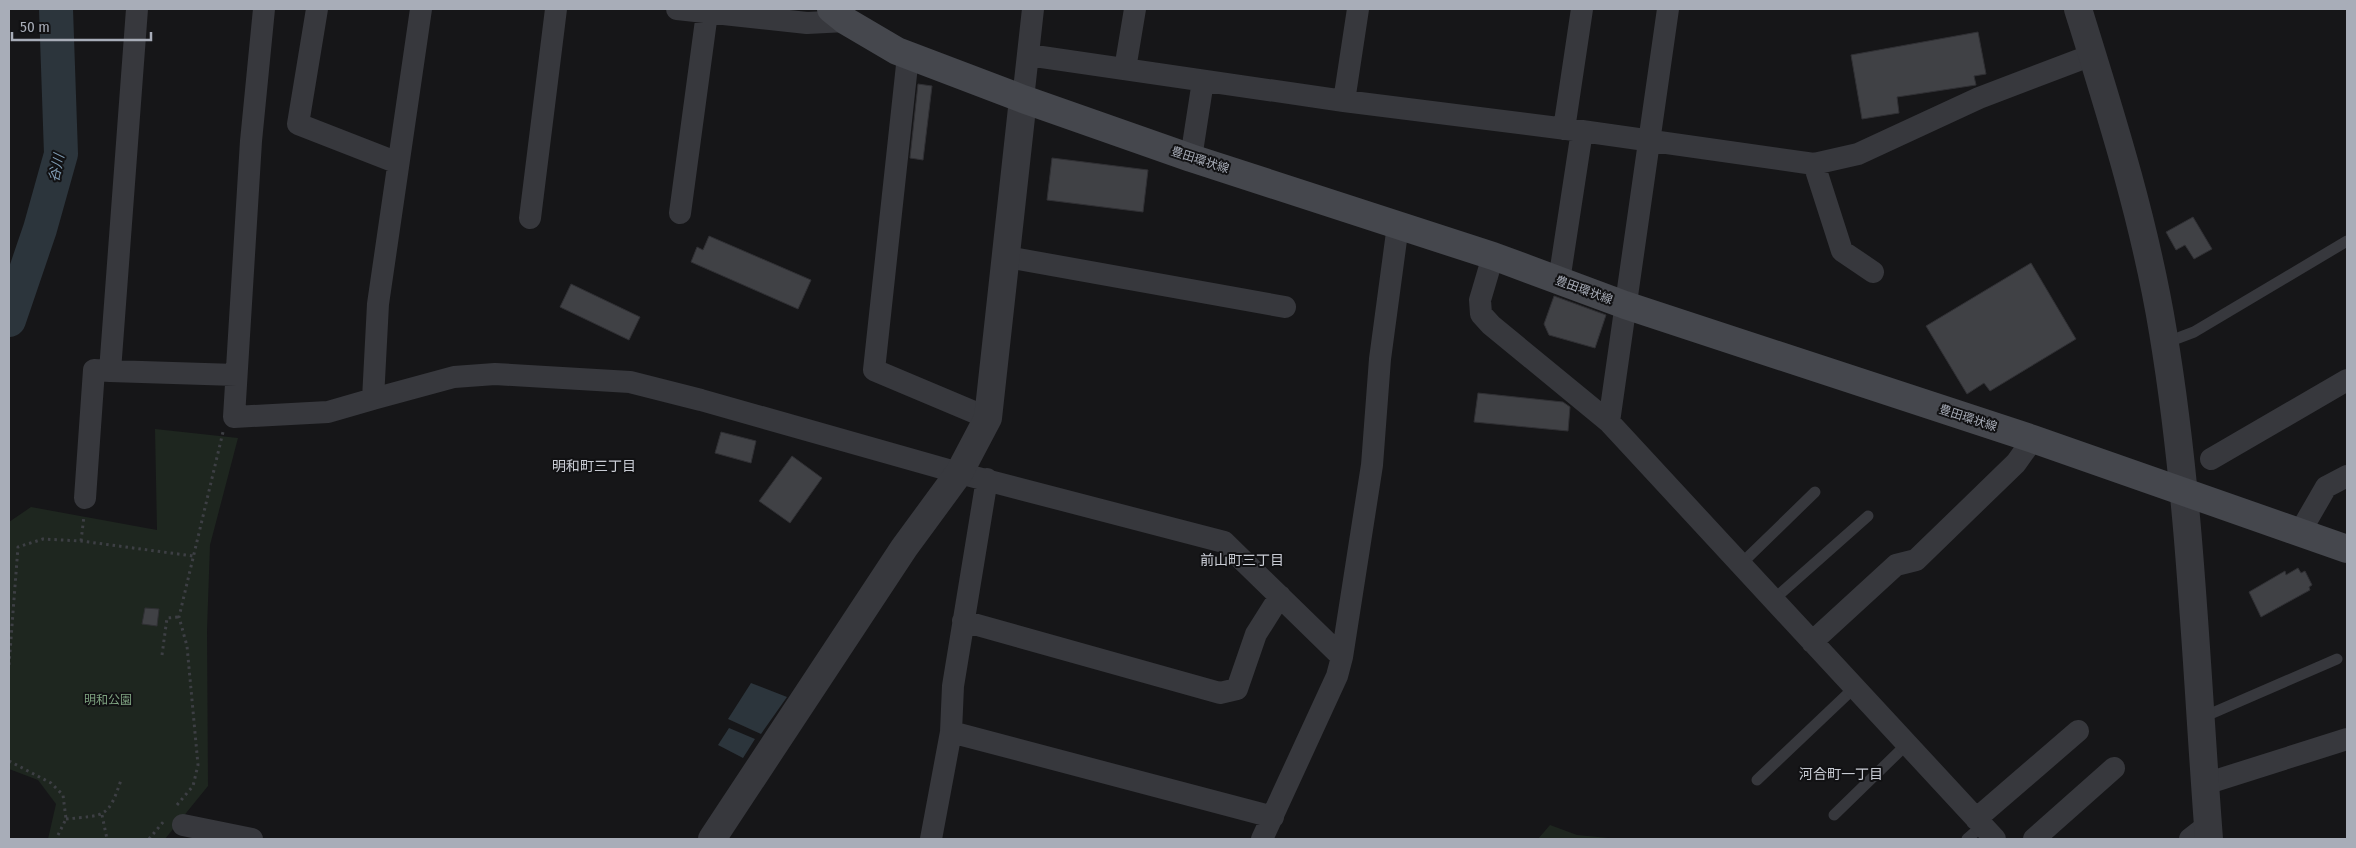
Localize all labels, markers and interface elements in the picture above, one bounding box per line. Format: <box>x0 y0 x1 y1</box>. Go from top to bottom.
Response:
scale bar <box>12 10 151 42</box>
text: 50 m <box>20 18 50 36</box>
street label: 豊田環状線 <box>1169 144 1231 176</box>
water label: 谷川 <box>45 151 68 184</box>
street label: 豊田環状線 <box>1553 273 1615 307</box>
street label: 豊田環状線 <box>1937 402 1999 434</box>
district label: 明和町三丁目 <box>552 458 636 475</box>
district label: 前山町三丁目 <box>1200 552 1284 569</box>
park label: 明和公園 <box>84 693 132 707</box>
district label: 河合町一丁目 <box>1799 766 1883 783</box>

